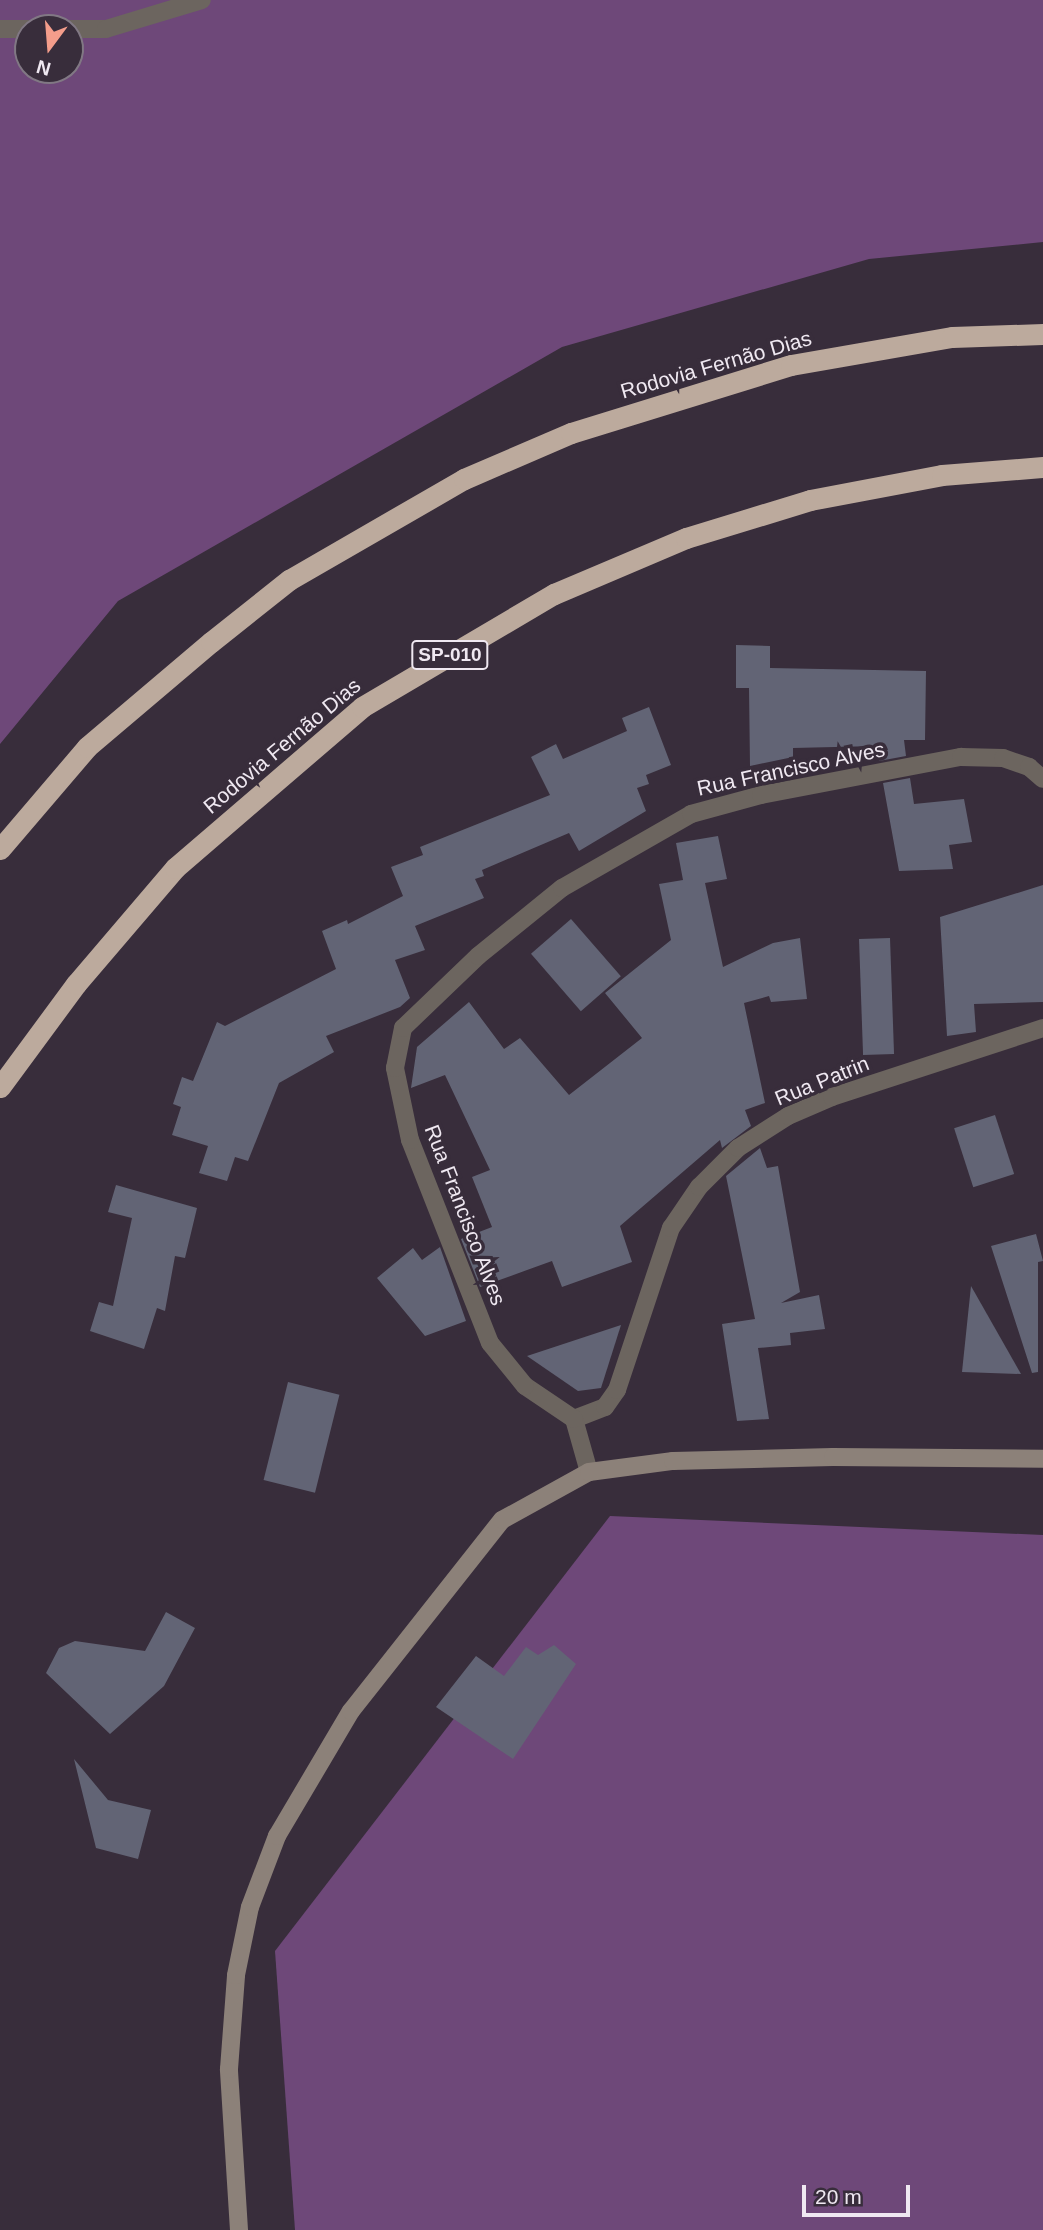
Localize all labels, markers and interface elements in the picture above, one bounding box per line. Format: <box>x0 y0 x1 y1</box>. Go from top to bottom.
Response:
north arrow <box>14 14 84 84</box>
text: N <box>34 56 53 80</box>
street label: Rodovia Fernão Dias <box>618 326 814 404</box>
road number: SP-010 <box>410 640 490 670</box>
street label: Rodovia Fernão Dias <box>198 673 366 819</box>
street label: Rua Francisco Alves <box>694 737 888 801</box>
street label: Rua Patrin <box>771 1051 873 1111</box>
street label: Rua Francisco Alves <box>419 1121 511 1309</box>
scale bar <box>805 2170 914 2214</box>
text: 20 m <box>815 2185 862 2208</box>

